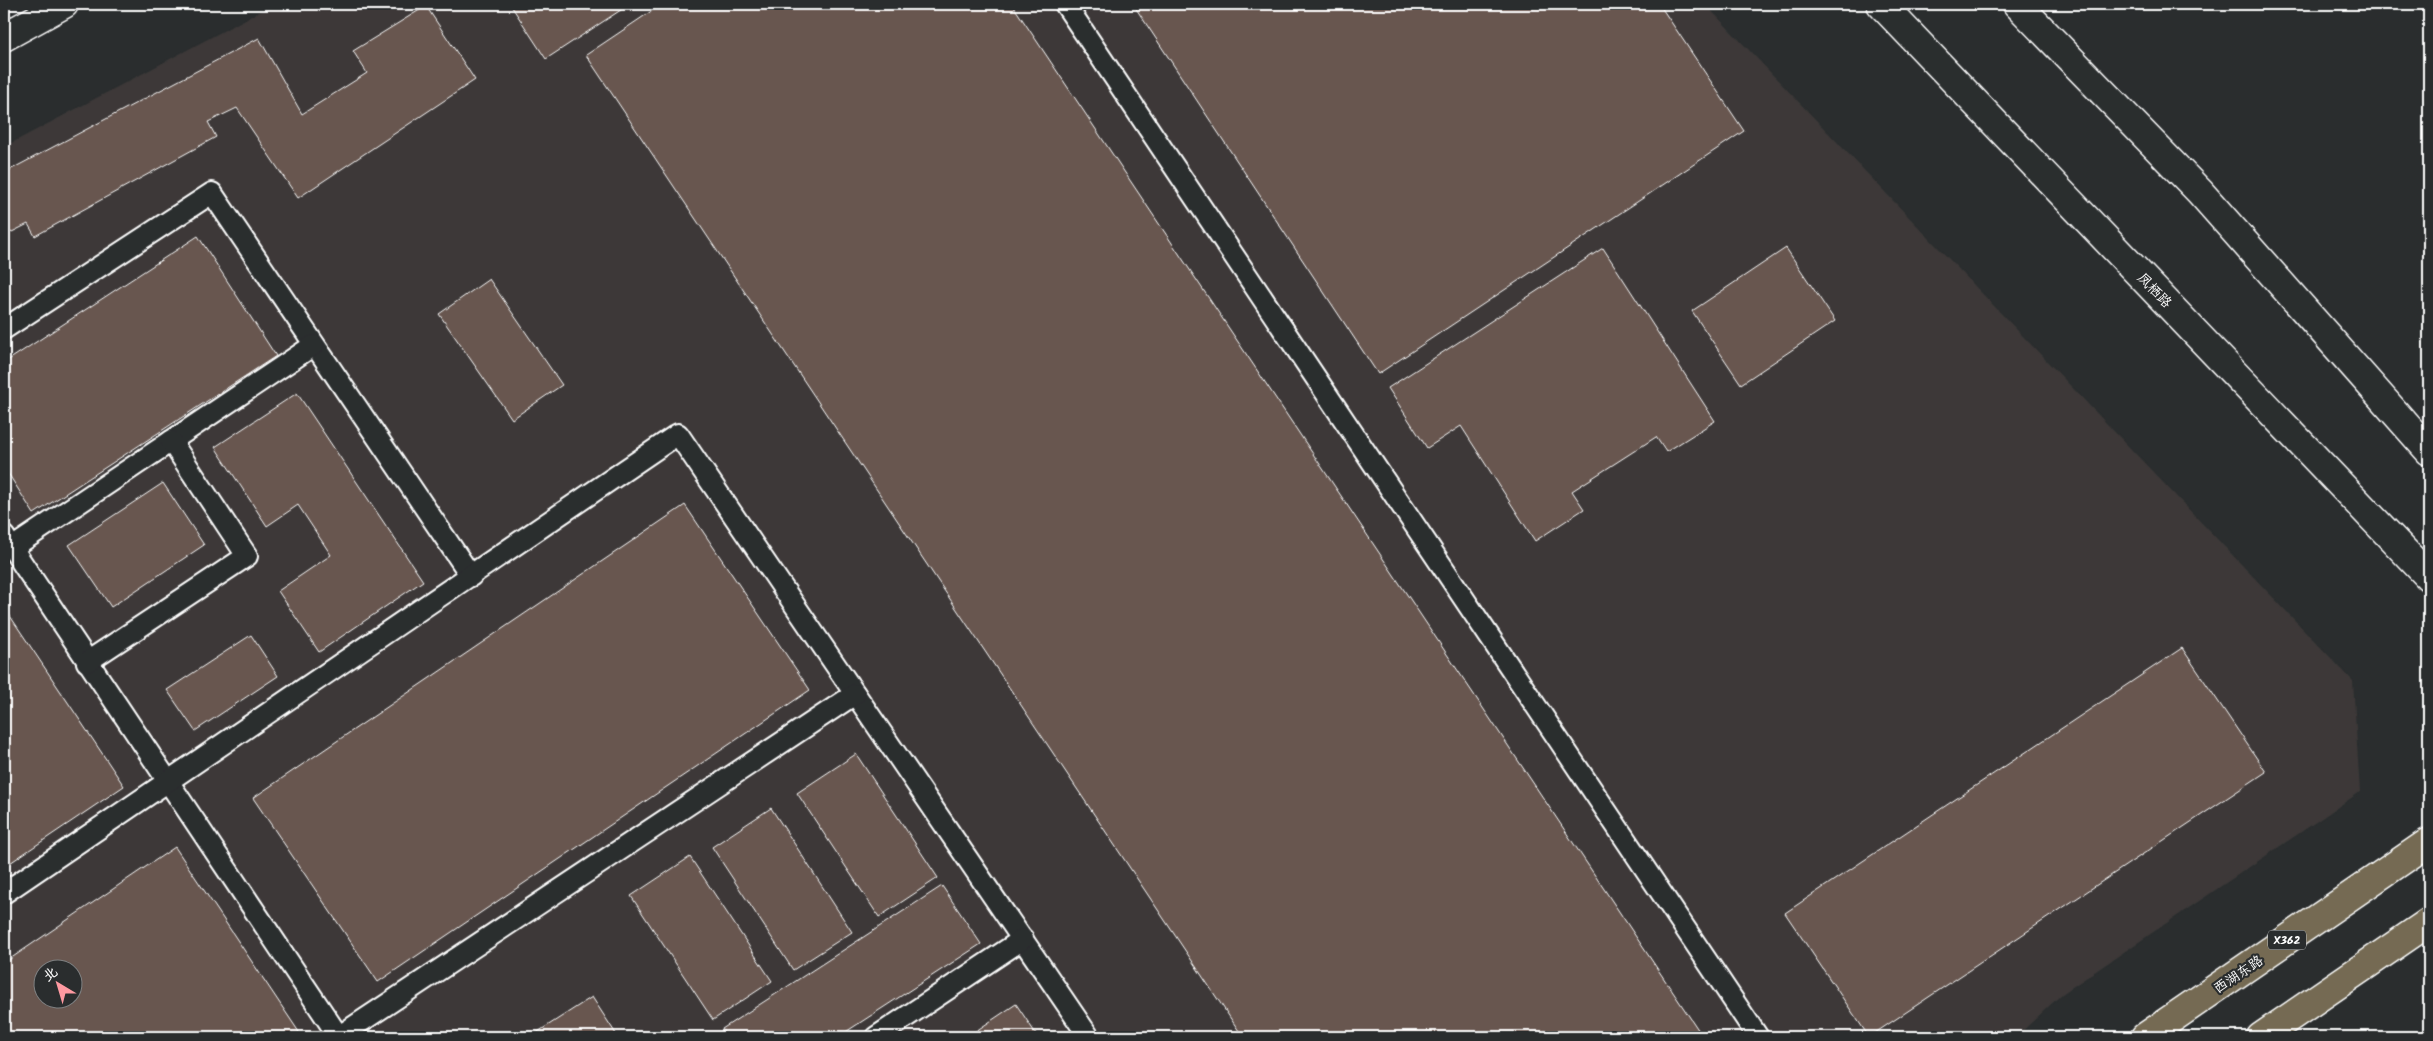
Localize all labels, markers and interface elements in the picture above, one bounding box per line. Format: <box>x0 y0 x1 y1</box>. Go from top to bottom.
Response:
street label: 凤栖路 <box>2132 268 2177 313</box>
road number: X362 <box>2268 930 2306 950</box>
street label: 西湖东路 <box>2209 950 2268 1000</box>
north arrow <box>32 958 82 1008</box>
text: 北 <box>38 962 63 988</box>

